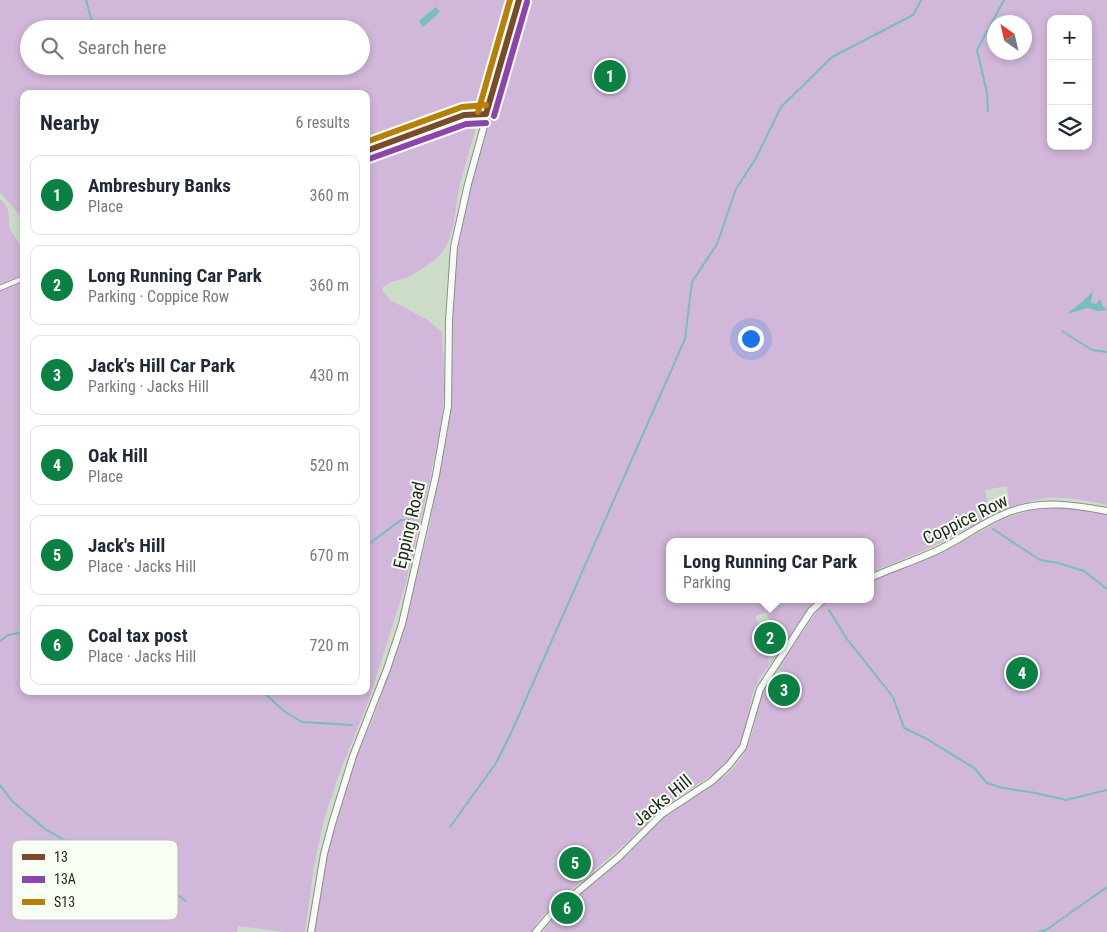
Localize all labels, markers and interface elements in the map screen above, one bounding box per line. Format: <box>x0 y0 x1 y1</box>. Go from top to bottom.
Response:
north arrow <box>987 15 1032 60</box>
map controls <box>1047 15 1092 150</box>
button: + <box>1047 15 1092 60</box>
search box <box>20 20 370 75</box>
icon: search <box>38 34 66 62</box>
text: Search here <box>78 36 166 59</box>
pin: 1 <box>594 57 626 95</box>
button: − <box>1047 60 1092 105</box>
button: layers <box>1047 105 1092 150</box>
text: Nearby <box>40 111 99 135</box>
text: 6 results <box>295 113 350 132</box>
text: Ambresbury Banks <box>88 174 231 197</box>
text: 1 <box>53 186 61 205</box>
text: 360 m <box>310 186 349 205</box>
text: Place <box>88 197 123 216</box>
text: Long Running Car Park <box>88 264 262 287</box>
text: 2 <box>53 276 61 295</box>
text: 360 m <box>310 276 349 295</box>
text: Parking · Coppice Row <box>88 287 229 306</box>
your location <box>738 326 764 352</box>
text: Jack's Hill Car Park <box>88 354 235 377</box>
text: 3 <box>53 366 61 385</box>
text: 430 m <box>310 366 349 385</box>
text: Parking · Jacks Hill <box>88 377 209 396</box>
text: Oak Hill <box>88 444 148 467</box>
text: 4 <box>53 456 61 475</box>
text: 520 m <box>310 456 349 475</box>
text: Place <box>88 467 123 486</box>
street label: Epping Road <box>389 479 429 571</box>
street label: Coppice Row <box>919 489 1011 549</box>
text: Jack's Hill <box>88 534 165 557</box>
popup <box>666 538 874 603</box>
text: 5 <box>53 546 61 565</box>
text: 670 m <box>310 546 349 565</box>
text: Long Running Car Park <box>683 550 857 573</box>
text: Place · Jacks Hill <box>88 557 196 576</box>
text: Parking <box>683 573 731 592</box>
pin: 2 <box>754 619 786 657</box>
text: Coal tax post <box>88 624 187 647</box>
text: 6 <box>53 636 61 655</box>
text: 720 m <box>310 636 349 655</box>
text: Place · Jacks Hill <box>88 647 196 666</box>
pin: 4 <box>1006 654 1038 692</box>
pin: 3 <box>768 671 800 709</box>
street label: Jacks Hill <box>628 770 696 830</box>
legend <box>12 840 178 920</box>
pin: 5 <box>559 844 591 882</box>
text: 13 <box>54 849 68 865</box>
text: 13A <box>54 871 76 887</box>
pin: 6 <box>551 889 583 927</box>
text: S13 <box>54 894 75 910</box>

